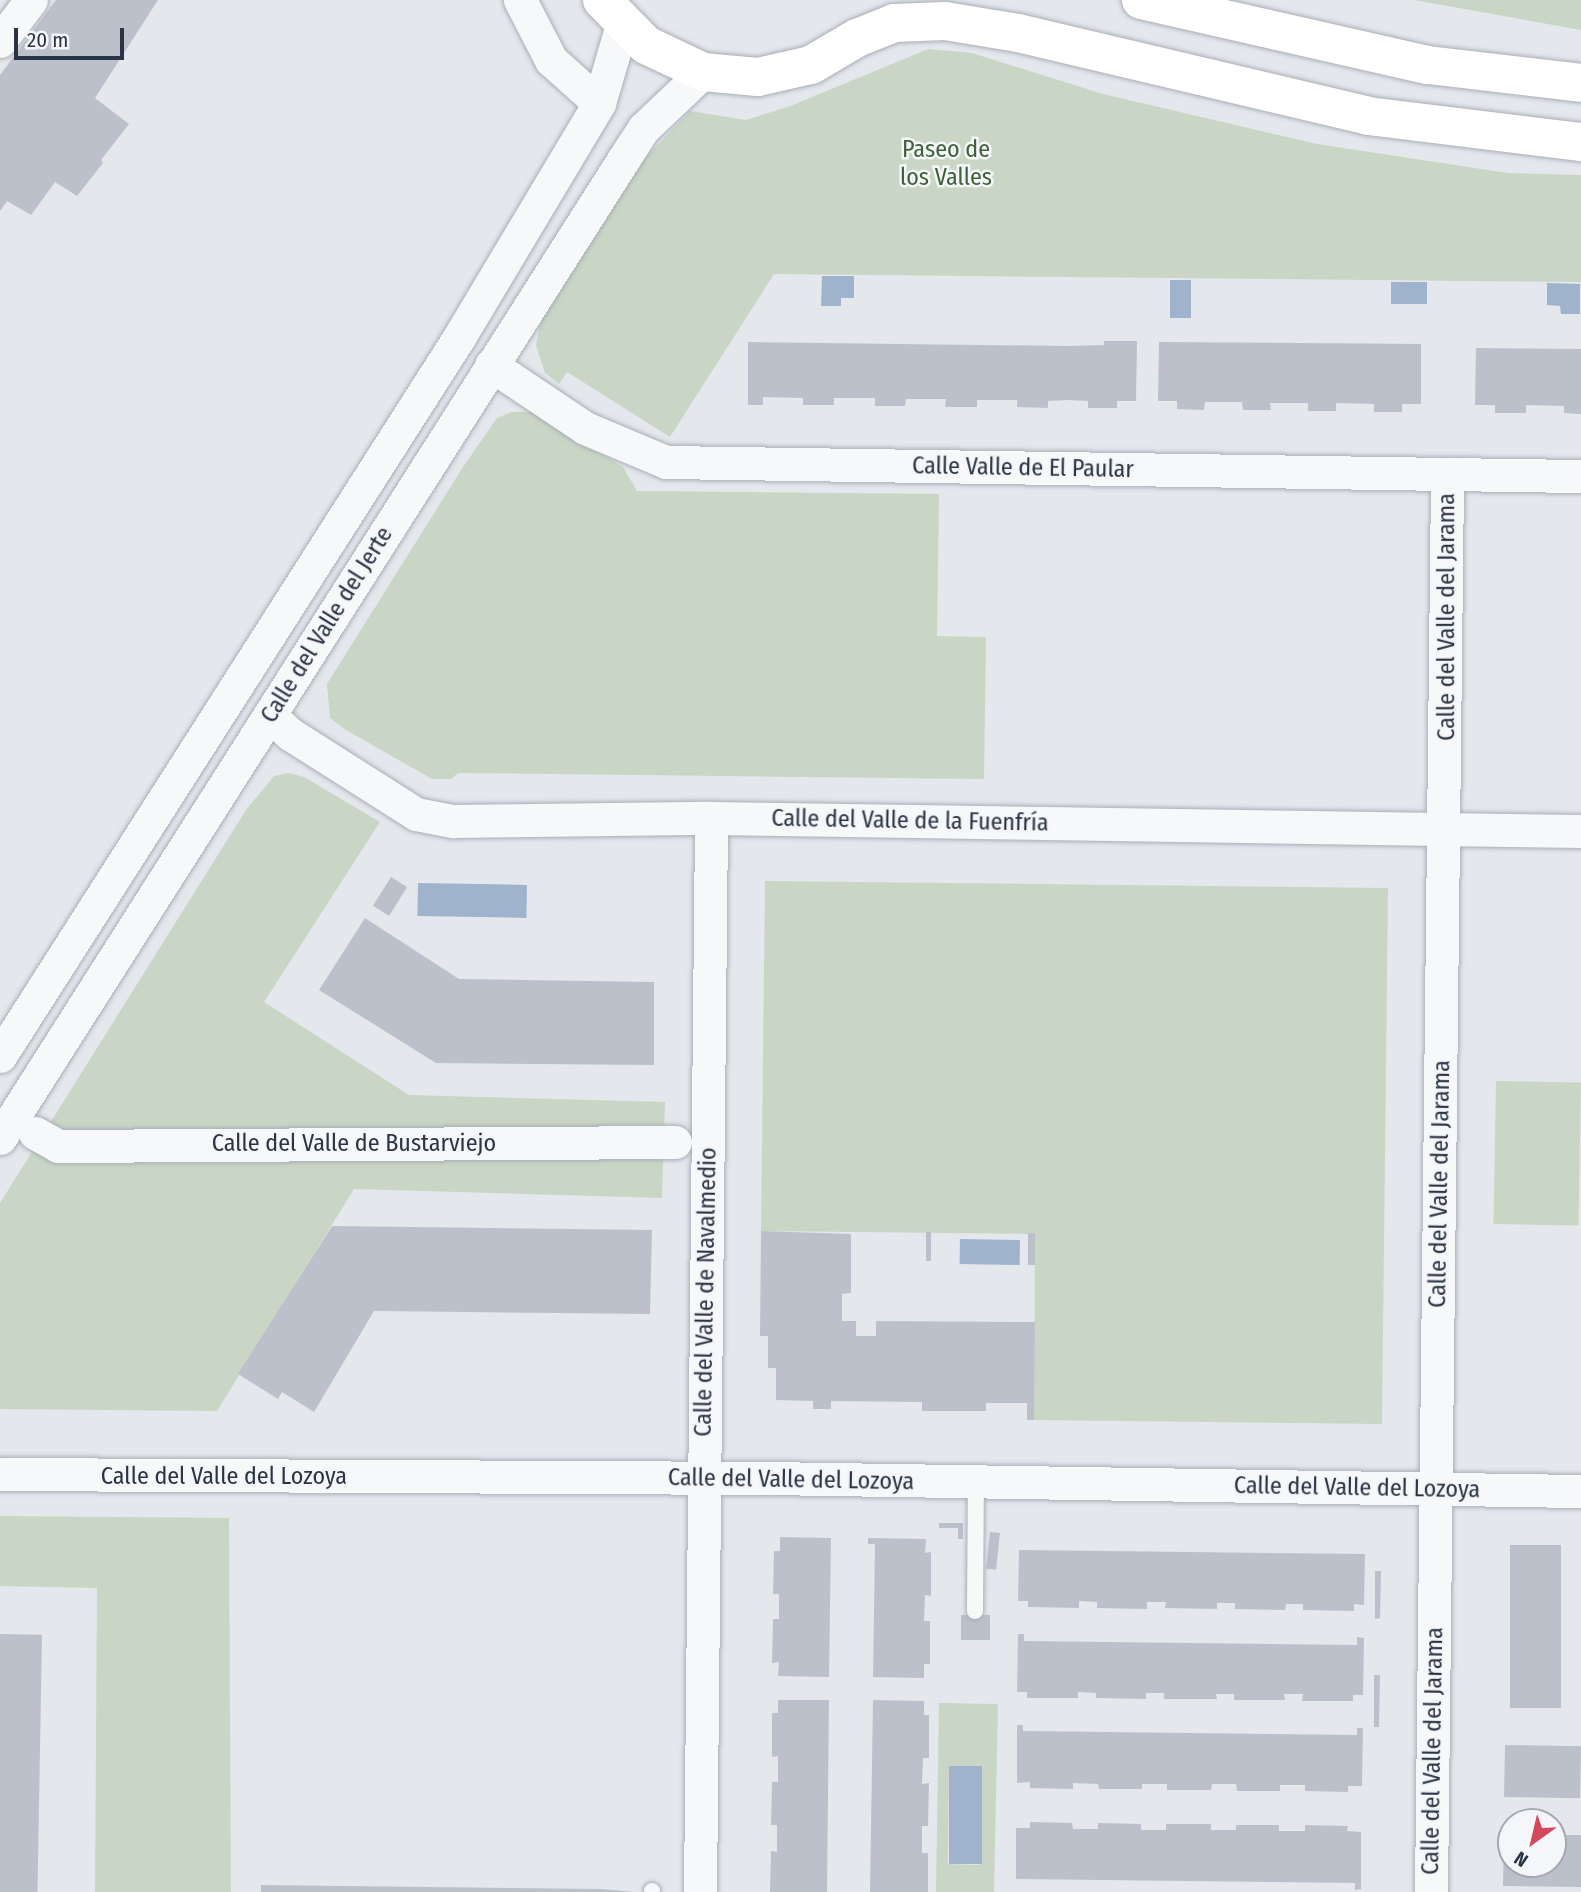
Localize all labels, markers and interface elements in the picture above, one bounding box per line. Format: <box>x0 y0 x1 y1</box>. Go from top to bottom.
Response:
scale bar <box>18 14 128 58</box>
text: 20 m <box>27 27 68 53</box>
park label: Paseo de los Valles <box>900 136 992 192</box>
street label: Calle Valle de El Paular <box>912 452 1134 484</box>
street label: Calle del Valle del Jarama <box>1433 493 1461 741</box>
street label: Calle del Valle del Jerte <box>255 522 399 728</box>
street label: Calle del Valle de la Fuenfría <box>771 804 1049 838</box>
street label: Calle del Valle del Jarama <box>1423 1060 1457 1308</box>
street label: Calle del Valle de Bustarviejo <box>212 1130 496 1158</box>
street label: Calle del Valle de Navalmedio <box>689 1147 723 1437</box>
street label: Calle del Valle del Lozoya <box>101 1463 347 1491</box>
street label: Calle del Valle del Lozoya <box>668 1463 914 1497</box>
street label: Calle del Valle del Lozoya <box>1234 1471 1480 1505</box>
street label: Calle del Valle del Jarama <box>1416 1627 1450 1875</box>
north arrow <box>1497 1808 1567 1878</box>
text: N <box>1510 1846 1532 1872</box>

